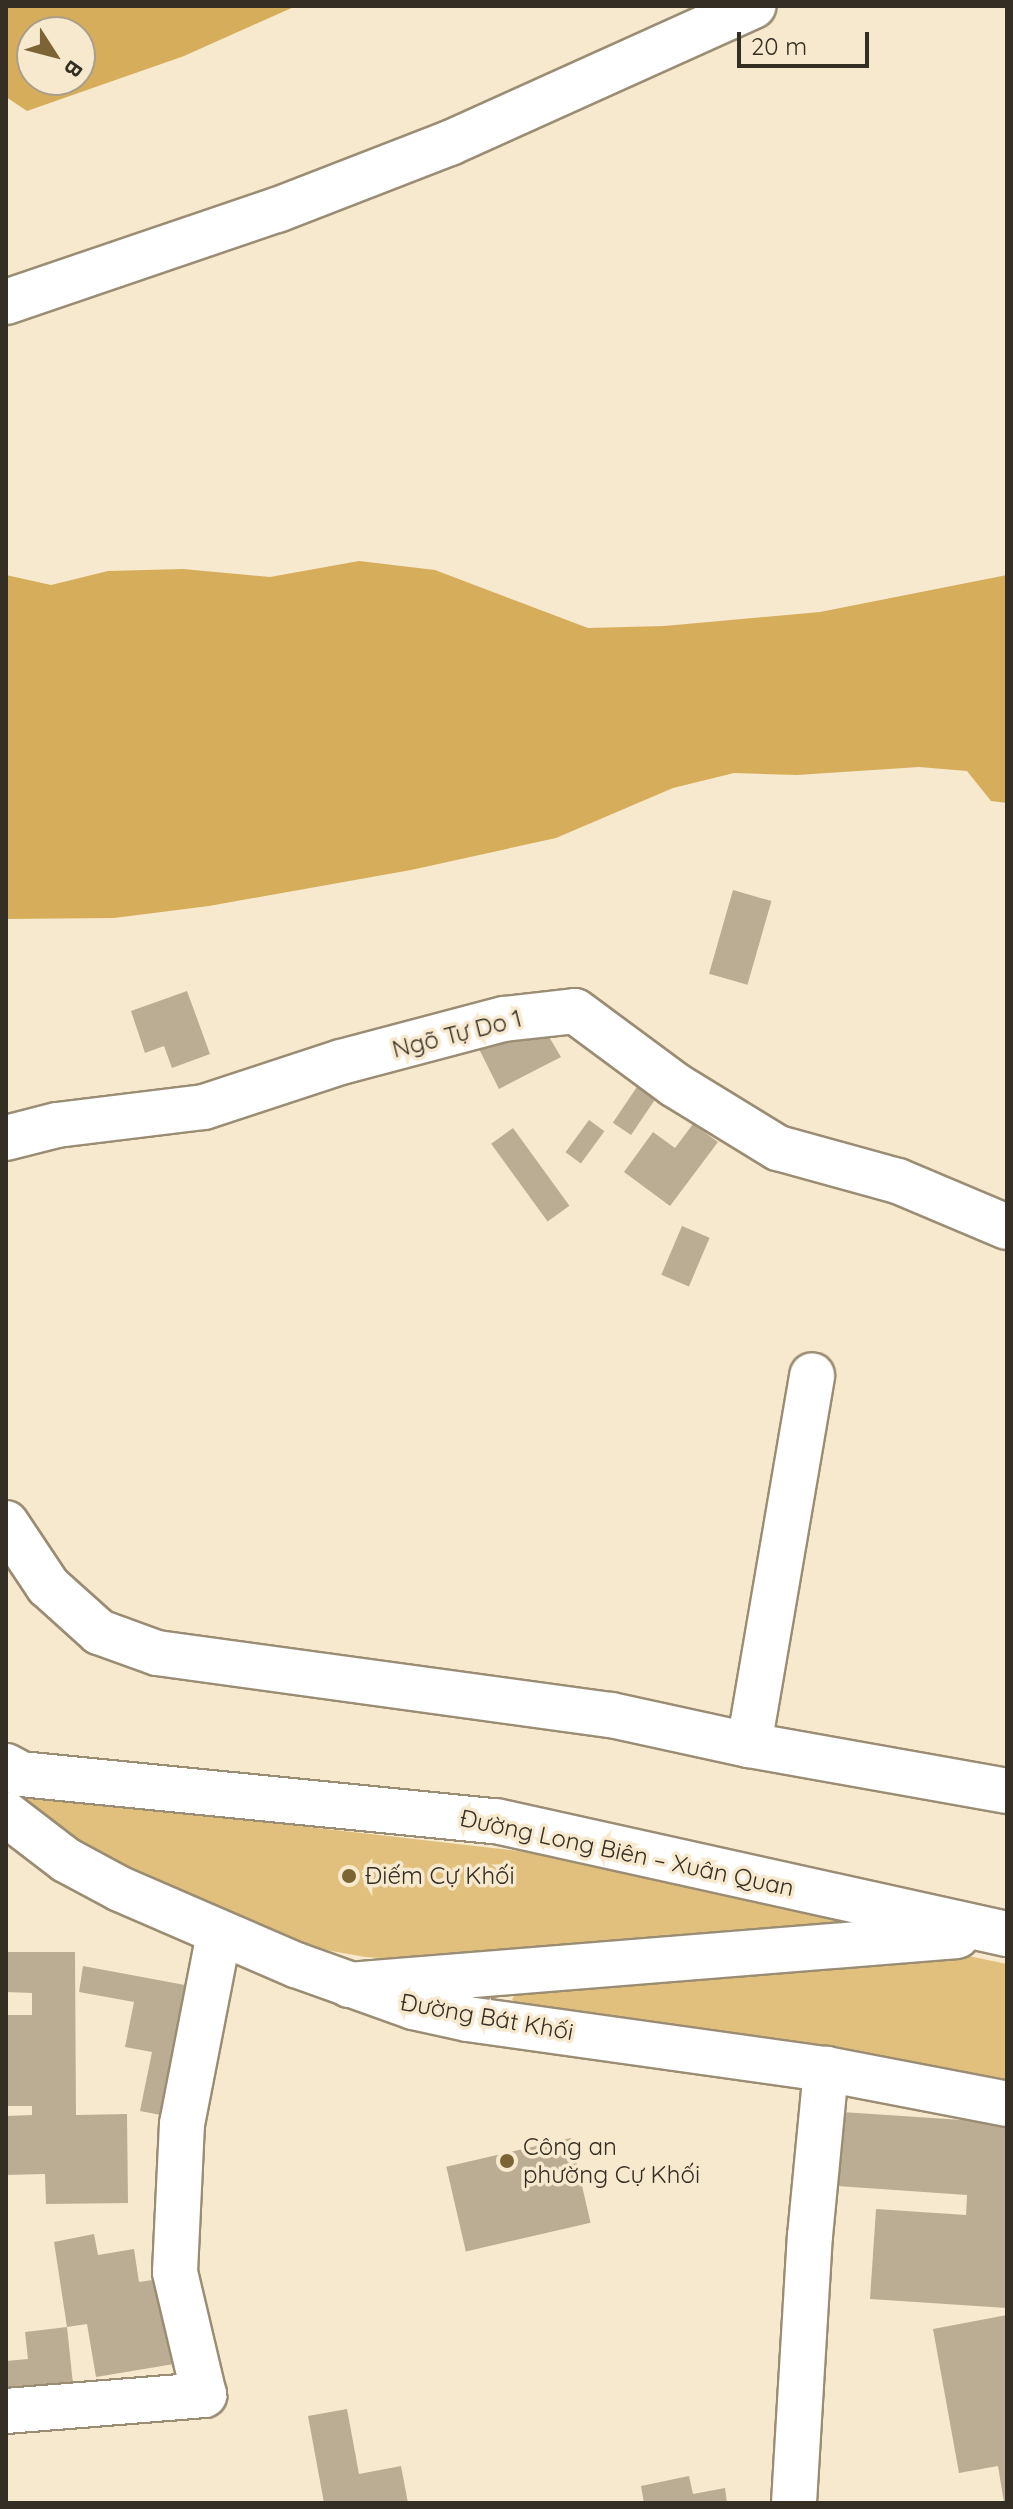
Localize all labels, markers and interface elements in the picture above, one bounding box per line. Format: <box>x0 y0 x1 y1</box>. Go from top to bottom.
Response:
north arrow <box>16 16 96 96</box>
scale bar <box>741 16 873 66</box>
text: 20 m <box>751 31 807 61</box>
text: B <box>58 55 89 83</box>
street label: Ngõ Tự Do 1 <box>389 1004 525 1064</box>
street label: Đường Long Biên – Xuân Quan <box>457 1804 797 1902</box>
place label: Điếm Cự Khối <box>365 1862 515 1890</box>
marker: Điếm Cự Khối <box>340 1867 358 1885</box>
street label: Đường Bát Khối <box>398 1988 576 2046</box>
place label: Công an phường Cự Khối <box>523 2133 700 2189</box>
marker: Công an phường Cự Khối <box>498 2152 516 2170</box>

